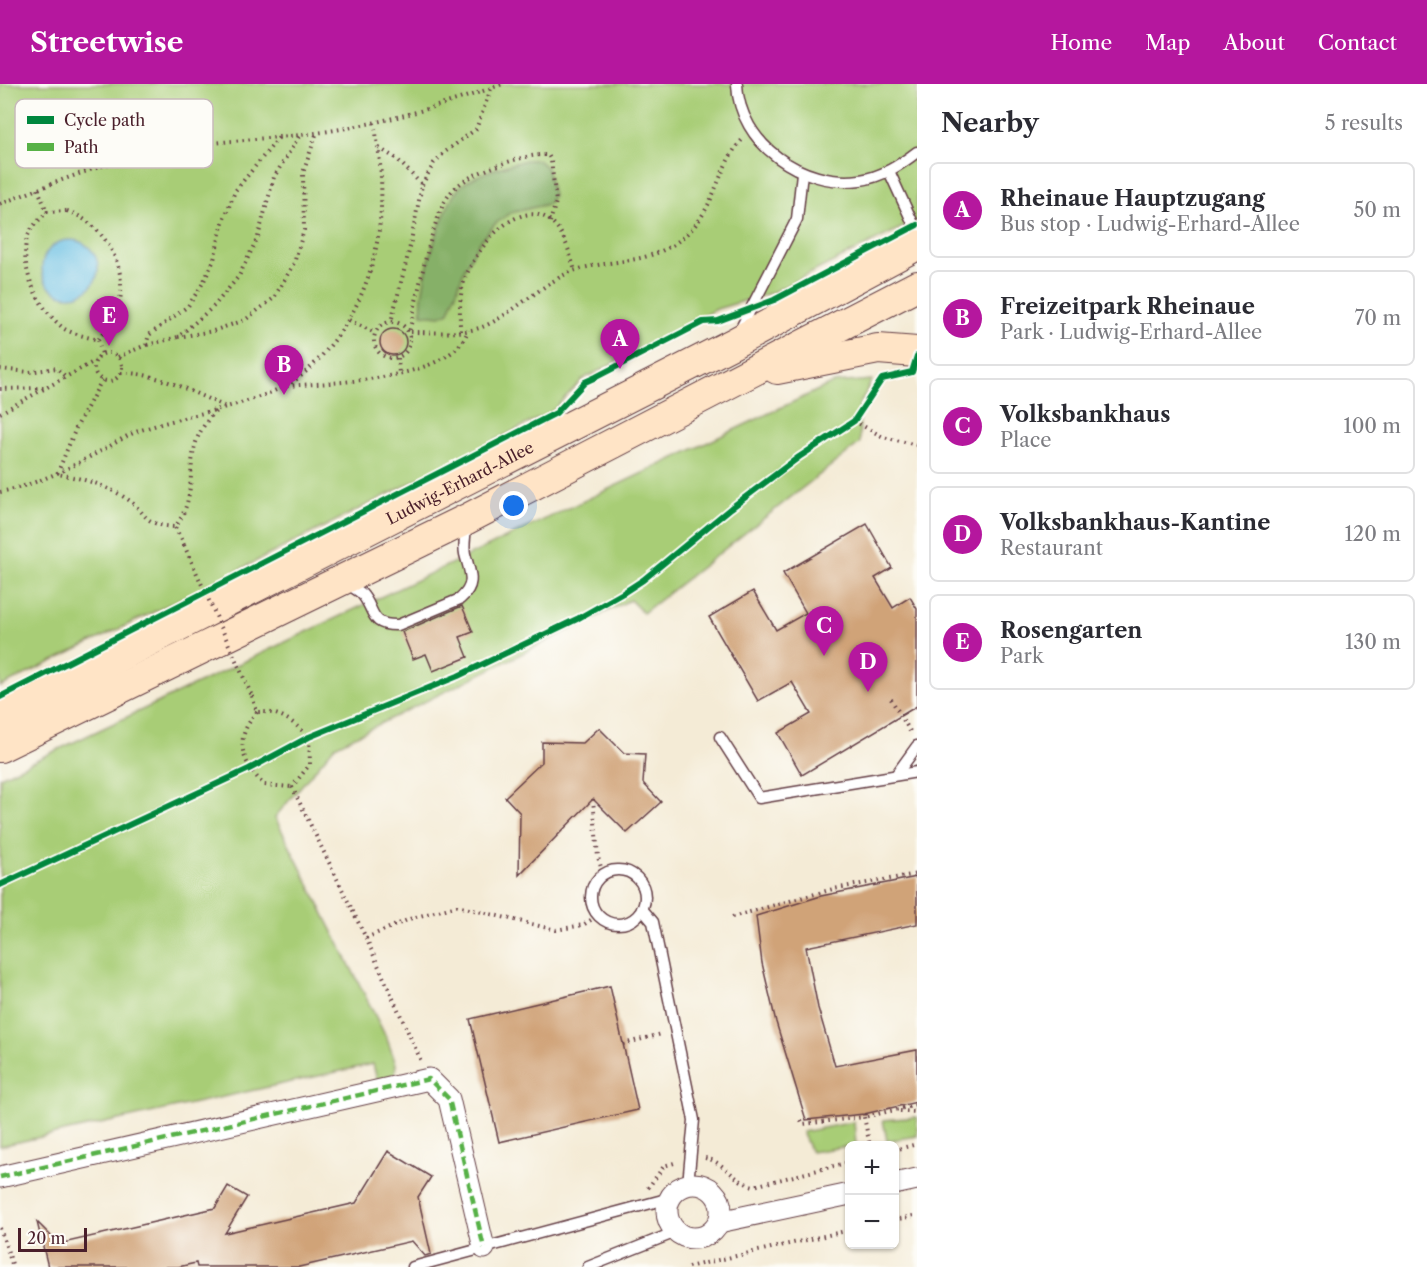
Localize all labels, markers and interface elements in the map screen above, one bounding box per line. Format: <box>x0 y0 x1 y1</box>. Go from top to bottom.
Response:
text: Streetwise <box>30 25 184 59</box>
text: Home <box>1051 30 1112 55</box>
text: Map <box>1145 30 1190 55</box>
text: About <box>1223 30 1285 55</box>
text: Contact <box>1318 30 1397 55</box>
legend <box>15 99 213 168</box>
text: Nearby <box>941 107 1039 139</box>
text: Cycle path <box>64 110 145 130</box>
text: 5 results <box>1325 111 1403 135</box>
text: Path <box>64 137 98 157</box>
text: Rheinaue Hauptzugang <box>1000 185 1265 212</box>
text: A <box>955 198 970 222</box>
text: 50 m <box>1354 198 1401 222</box>
text: Bus stop · Ludwig-Erhard-Allee <box>1000 212 1300 236</box>
text: Freizeitpark Rheinaue <box>1000 293 1255 320</box>
pin: E <box>90 296 128 346</box>
text: B <box>955 306 970 330</box>
text: 70 m <box>1355 306 1401 330</box>
pin: A <box>600 320 640 369</box>
text: Park · Ludwig-Erhard-Allee <box>1000 320 1262 344</box>
pin: B <box>264 346 304 395</box>
text: Volksbankhaus <box>1000 401 1171 428</box>
text: C <box>954 414 971 438</box>
text: 100 m <box>1343 414 1401 438</box>
text: Place <box>1000 428 1051 452</box>
street label: Ludwig-Erhard-Allee <box>383 437 537 529</box>
your location <box>499 491 528 520</box>
text: Volksbankhaus-Kantine <box>1000 509 1270 536</box>
text: D <box>954 522 971 546</box>
text: 120 m <box>1344 522 1401 546</box>
text: Restaurant <box>1000 536 1103 560</box>
pin: C <box>804 606 844 656</box>
text: Rosengarten <box>1000 617 1142 644</box>
text: E <box>955 630 970 654</box>
text: 130 m <box>1345 630 1401 654</box>
pin: D <box>848 642 888 692</box>
text: Park <box>1000 644 1043 668</box>
map controls <box>845 1141 899 1249</box>
button: + <box>845 1141 899 1195</box>
button: − <box>845 1195 899 1249</box>
scale bar <box>18 1225 87 1252</box>
text: 20 m <box>27 1228 66 1248</box>

